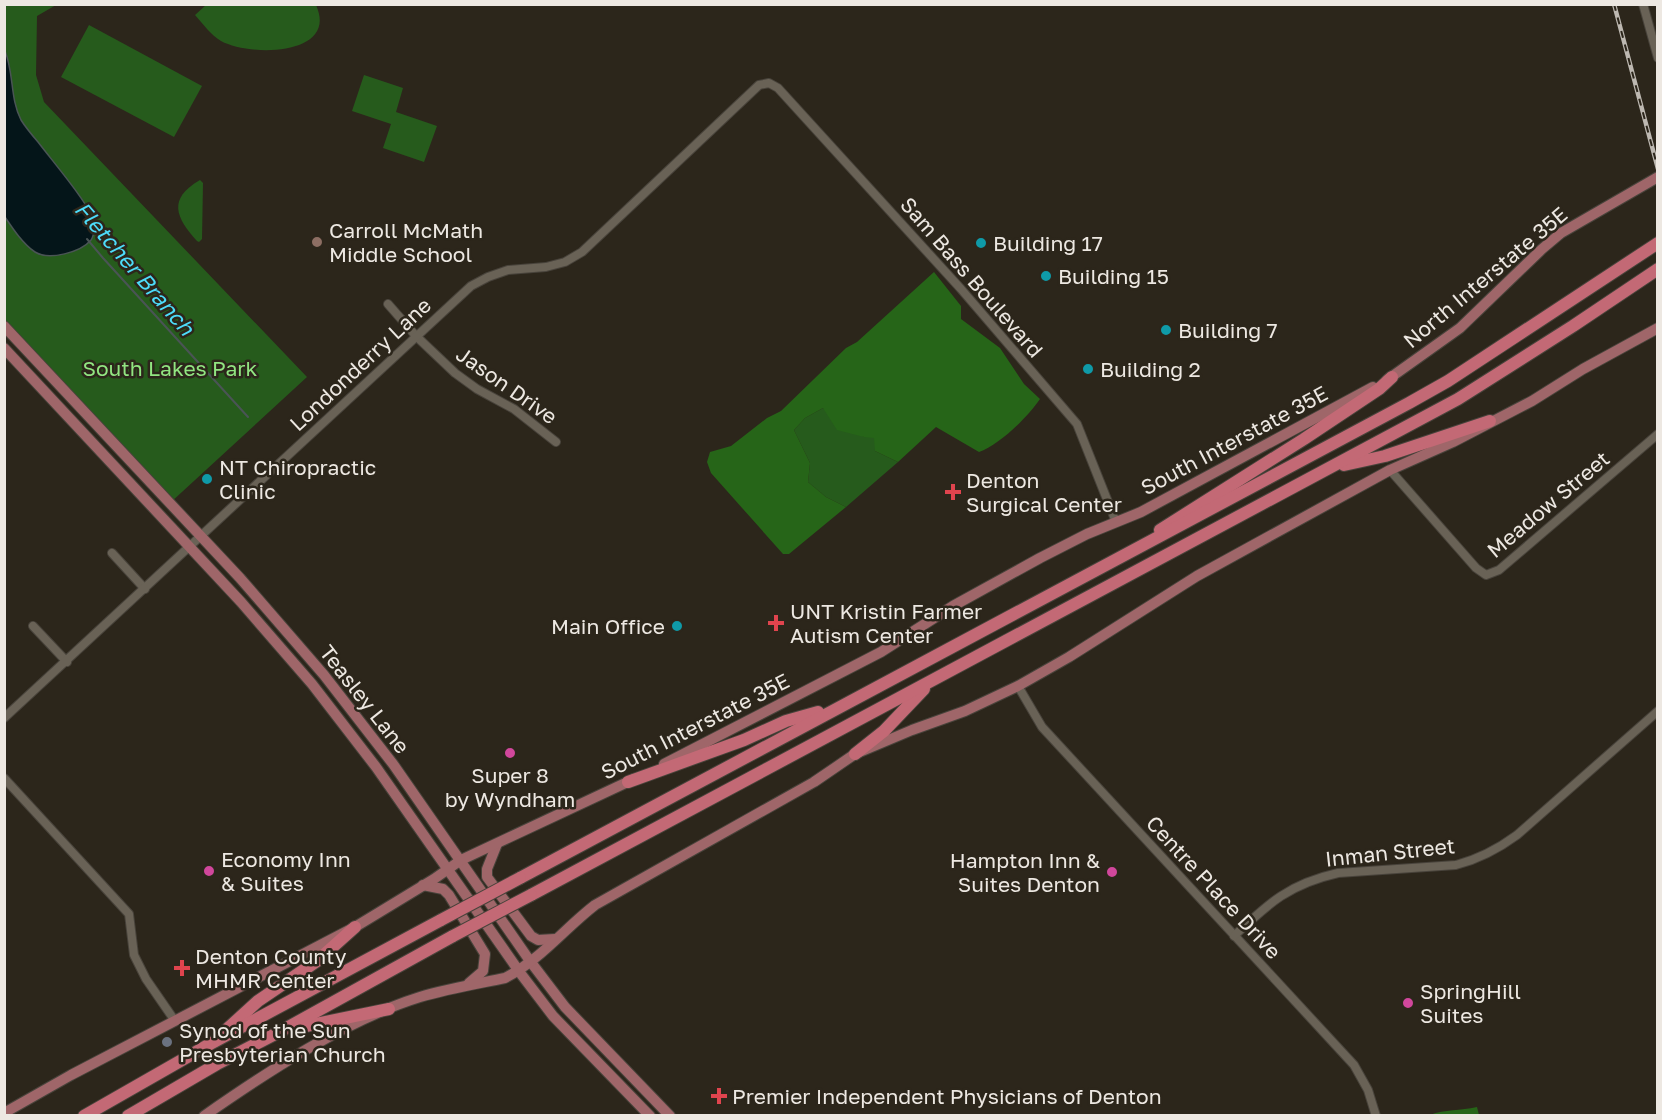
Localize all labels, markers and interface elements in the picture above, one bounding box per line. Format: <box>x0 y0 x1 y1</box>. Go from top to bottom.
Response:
street label: Sam Bass Boulevard <box>895 191 1049 363</box>
water label: Fletcher Branch <box>70 196 201 342</box>
street label: North Interstate 35E <box>1398 201 1572 353</box>
place label: Carroll McMath Middle School <box>329 217 483 267</box>
place label: Building 17 <box>993 230 1103 256</box>
marker: Carroll McMath Middle School <box>310 235 324 249</box>
marker: Building 17 <box>974 236 988 250</box>
place label: Building 15 <box>1058 263 1169 289</box>
marker: Building 15 <box>1039 269 1053 283</box>
street label: Londonderry Lane <box>284 292 436 436</box>
place label: Building 7 <box>1178 317 1278 343</box>
marker: Building 7 <box>1159 323 1173 337</box>
street label: Jason Drive <box>451 341 563 429</box>
park label: South Lakes Park <box>83 355 258 381</box>
place label: Building 2 <box>1100 356 1201 382</box>
marker: Building 2 <box>1081 362 1095 376</box>
street label: South Interstate 35E <box>1136 380 1332 500</box>
street label: Meadow Street <box>1481 445 1615 563</box>
place label: NT Chiropractic Clinic <box>219 454 376 504</box>
place label: Denton Surgical Center <box>966 467 1122 517</box>
marker: NT Chiropractic Clinic <box>200 472 214 486</box>
marker: Denton Surgical Center <box>944 483 962 501</box>
place label: UNT Kristin Farmer Autism Center <box>790 598 982 648</box>
place label: Main Office <box>551 613 665 639</box>
marker: UNT Kristin Farmer Autism Center <box>767 614 785 632</box>
marker: Main Office <box>670 619 684 633</box>
street label: Teasley Lane <box>315 639 415 759</box>
street label: South Interstate 35E <box>597 667 793 785</box>
marker: Super 8 by Wyndham <box>503 746 517 760</box>
place label: Super 8 by Wyndham <box>445 762 575 812</box>
street label: Centre Place Drive <box>1141 810 1287 964</box>
street label: Inman Street <box>1324 832 1456 872</box>
place label: Economy Inn & Suites <box>221 846 351 896</box>
place label: Hampton Inn & Suites Denton <box>950 847 1100 897</box>
marker: Economy Inn & Suites <box>202 864 216 878</box>
marker: Hampton Inn & Suites Denton <box>1105 865 1119 879</box>
place label: Denton County MHMR Center <box>195 943 347 993</box>
marker: Denton County MHMR Center <box>173 959 191 977</box>
place label: SpringHill Suites <box>1420 978 1521 1028</box>
marker: SpringHill Suites <box>1401 996 1415 1010</box>
place label: Synod of the Sun Presbyterian Church <box>179 1017 386 1067</box>
marker: Synod of the Sun Presbyterian Church <box>160 1035 174 1049</box>
place label: Premier Independent Physicians of Denton <box>732 1083 1162 1109</box>
marker: Premier Independent Physicians of Denton <box>710 1087 728 1105</box>

